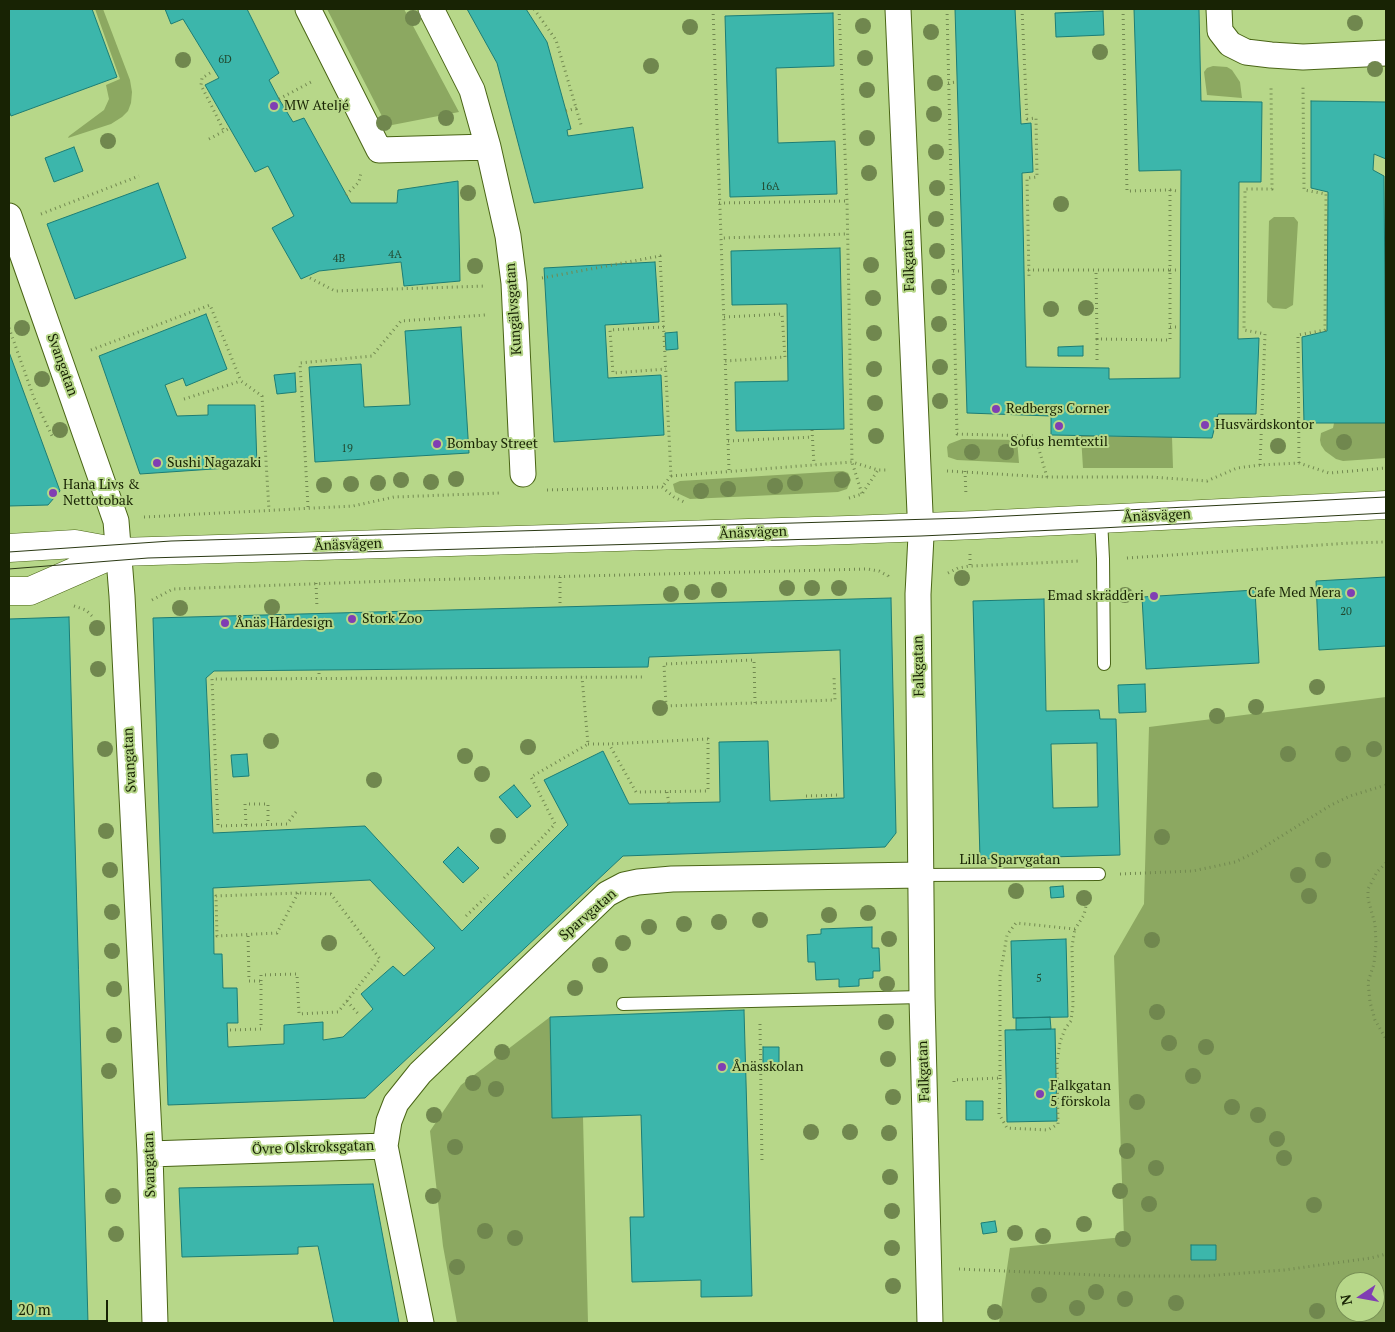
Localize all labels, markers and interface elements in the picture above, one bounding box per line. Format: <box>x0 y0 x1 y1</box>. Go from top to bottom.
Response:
house number: 6D <box>218 53 232 67</box>
place label: MW Ateljé <box>284 98 349 114</box>
marker: MW Ateljé <box>268 100 280 112</box>
house number: 16A <box>760 180 780 194</box>
street label: Falkgatan <box>900 230 918 292</box>
house number: 4A <box>388 248 402 262</box>
house number: 4B <box>333 252 345 266</box>
street label: Kungälvsgatan <box>502 262 526 356</box>
street label: Svangatan <box>43 332 81 398</box>
place label: Redbergs Corner <box>1006 401 1109 417</box>
marker: Redbergs Corner <box>990 403 1002 415</box>
place label: Husvärdskontor <box>1215 417 1314 433</box>
marker: Husvärdskontor <box>1199 419 1211 431</box>
marker: Sofus hemtextil <box>1053 420 1065 432</box>
place label: Sofus hemtextil <box>1010 434 1108 450</box>
place label: Bombay Street <box>447 436 538 452</box>
marker: Bombay Street <box>431 438 443 450</box>
house number: 19 <box>341 442 353 456</box>
place label: Sushi Nagazaki <box>167 455 262 471</box>
marker: Sushi Nagazaki <box>151 457 163 469</box>
place label: Hana Livs & Nettotobak <box>63 477 140 510</box>
marker: Hana Livs & Nettotobak <box>47 487 59 499</box>
street label: Ånäsvägen <box>1123 506 1191 526</box>
street label: Ånäsvägen <box>719 523 787 543</box>
street label: Ånäsvägen <box>314 535 382 555</box>
place label: Cafe Med Mera <box>1248 585 1341 601</box>
marker: Cafe Med Mera <box>1345 587 1357 599</box>
place label: Emad skrädderi <box>1048 588 1144 604</box>
marker: Emad skrädderi <box>1148 590 1160 602</box>
house number: 20 <box>1340 605 1352 619</box>
place label: Stork Zoo <box>362 611 422 627</box>
marker: Stork Zoo <box>346 613 358 625</box>
place label: Ånäs Hårdesign <box>235 615 333 631</box>
marker: Ånäs Hårdesign <box>219 617 231 629</box>
street label: Falkgatan <box>910 635 928 697</box>
street label: Svangatan <box>120 727 140 793</box>
street label: Lilla Sparvgatan <box>960 852 1060 868</box>
street label: Sparvgatan <box>556 886 620 944</box>
house number: 5 <box>1036 972 1042 986</box>
street label: Falkgatan <box>915 1040 933 1102</box>
place label: Ånässkolan <box>732 1059 803 1075</box>
marker: Ånässkolan <box>716 1061 728 1073</box>
place label: Falkgatan 5 förskola <box>1050 1078 1111 1110</box>
marker: Falkgatan 5 förskola <box>1034 1088 1046 1100</box>
street label: Svangatan <box>140 1132 160 1198</box>
street label: Övre Olskroksgatan <box>251 1137 375 1159</box>
north arrow <box>1335 1272 1385 1322</box>
scale bar <box>12 1290 110 1322</box>
text: N <box>1335 1293 1356 1307</box>
text: 20 m <box>18 1299 51 1319</box>

